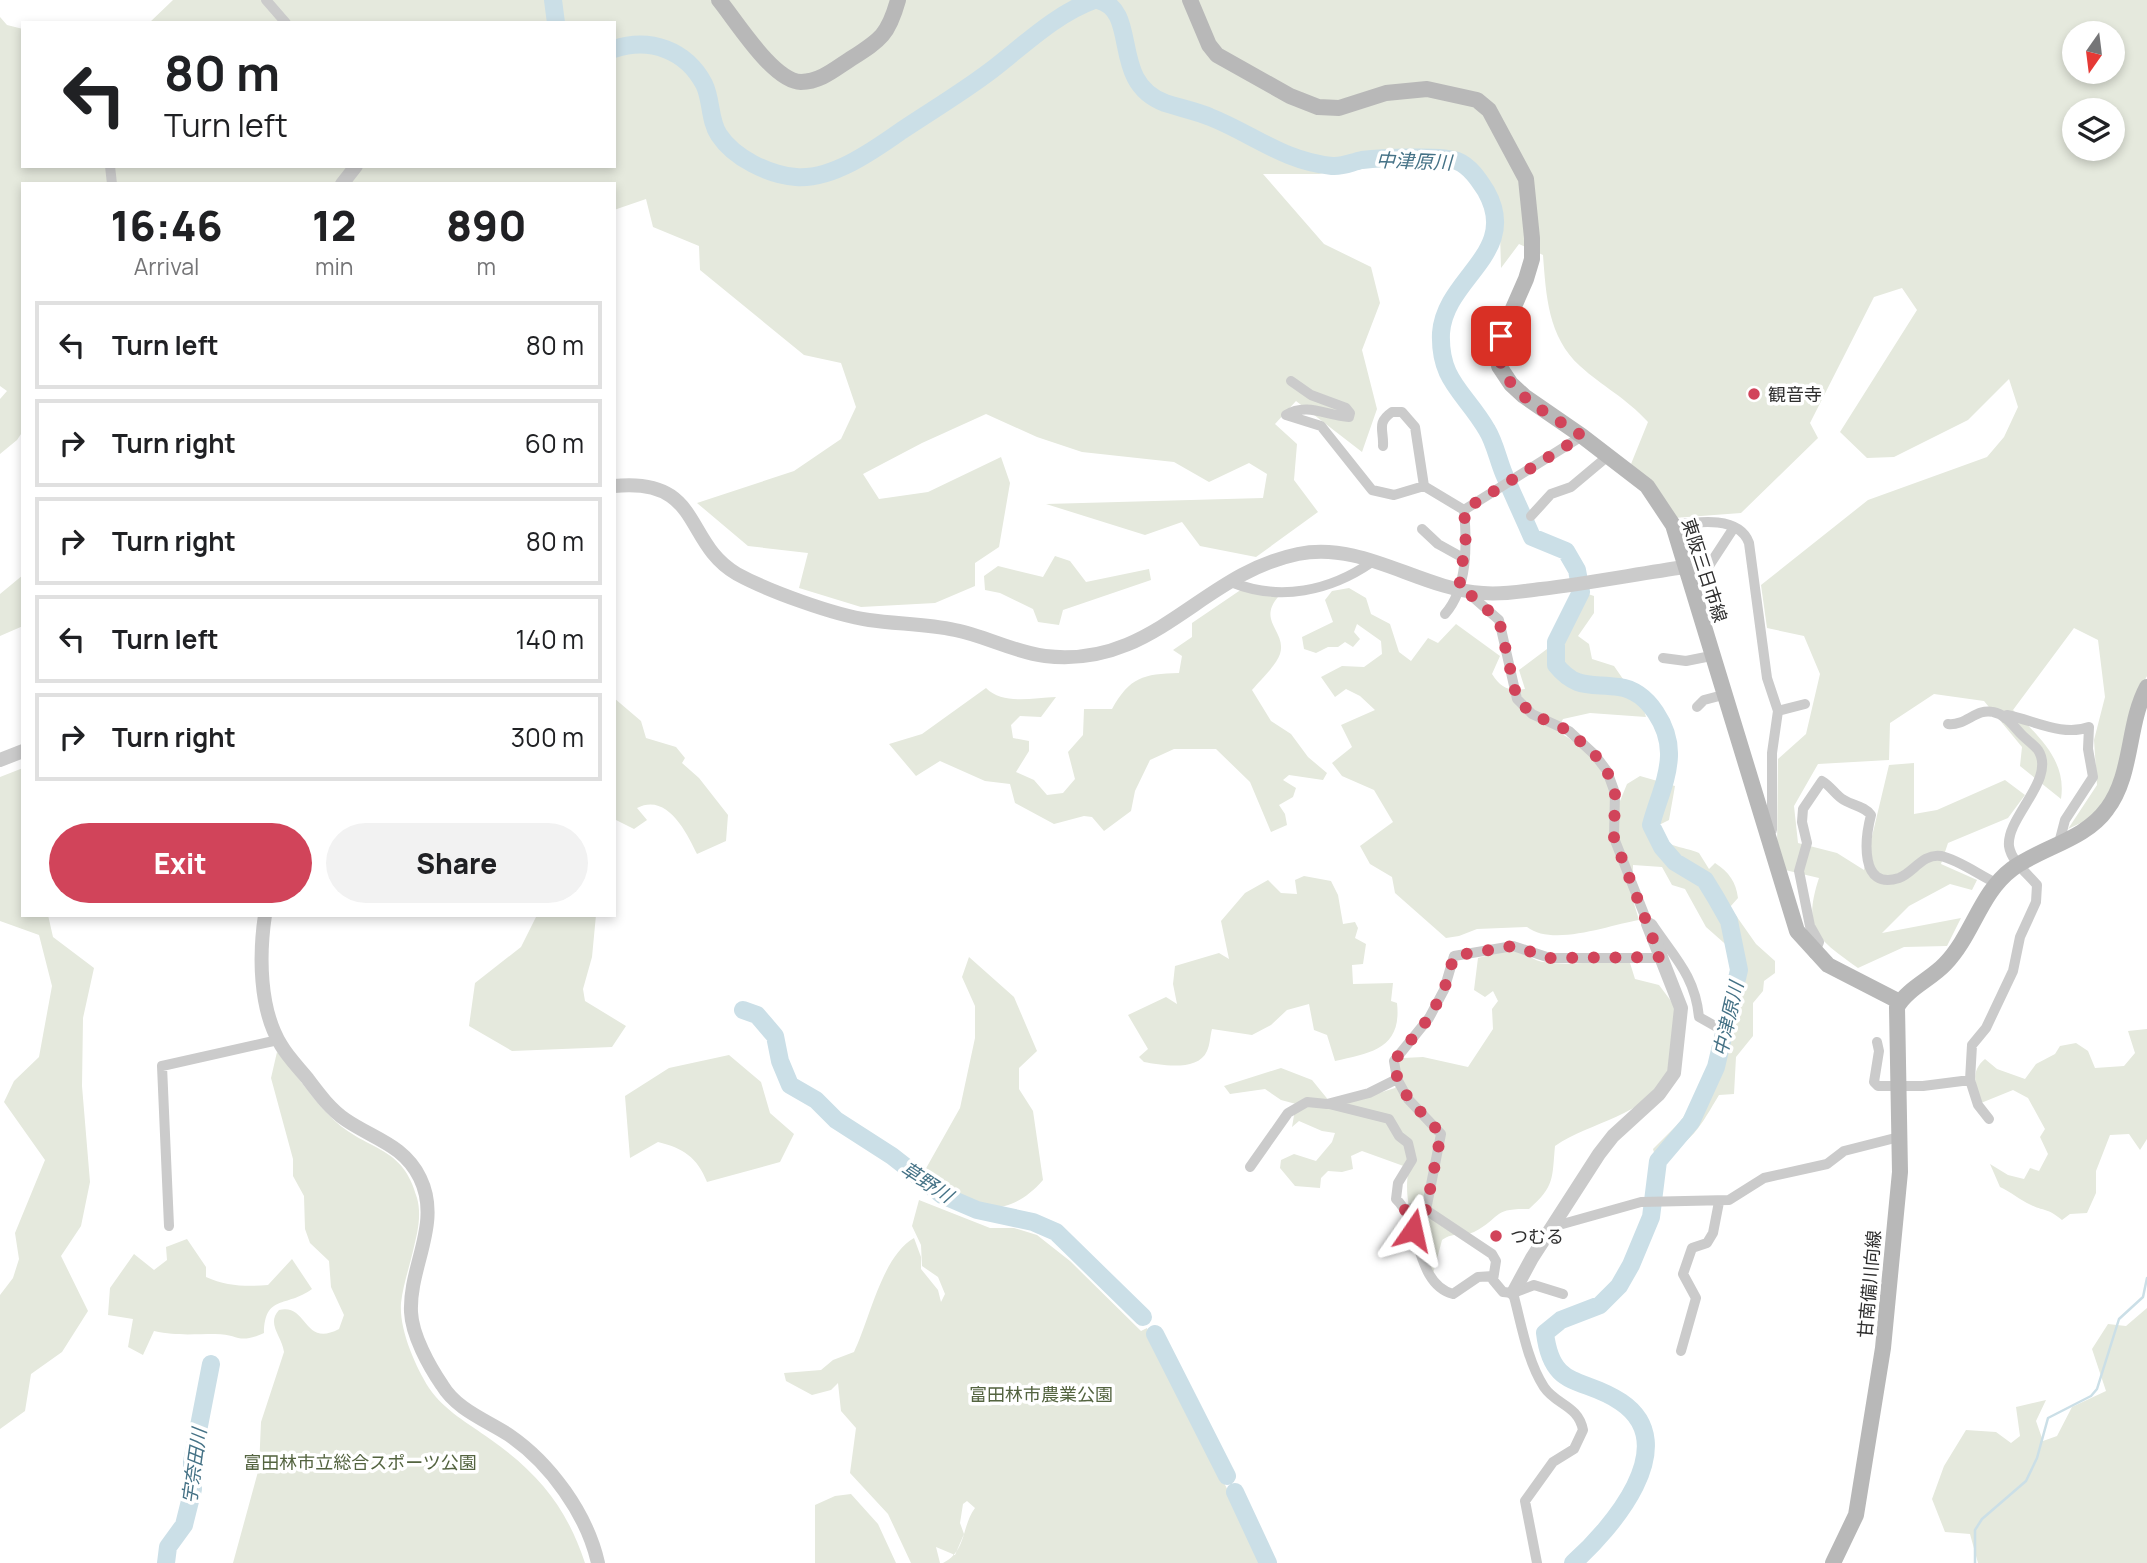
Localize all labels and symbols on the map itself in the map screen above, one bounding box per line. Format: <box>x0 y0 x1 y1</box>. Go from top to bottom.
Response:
north arrow <box>2062 21 2124 84</box>
water label: 中津原川 <box>1376 147 1454 175</box>
pin <box>1471 306 1531 366</box>
place label: 観音寺 <box>1768 382 1822 406</box>
marker: 観音寺 <box>1746 386 1762 402</box>
street label: 東阪三日市線 <box>1677 515 1733 625</box>
water label: 中津原川 <box>1707 977 1750 1059</box>
water label: 草野川 <box>896 1156 960 1210</box>
position arrow <box>1376 1193 1450 1267</box>
place label: つむる <box>1510 1224 1564 1248</box>
marker: つむる <box>1488 1228 1504 1244</box>
street label: 甘南備川向線 <box>1852 1229 1886 1339</box>
park label: 富田林市農業公園 <box>969 1382 1113 1406</box>
water label: 宇奈田川 <box>176 1425 212 1505</box>
park label: 富田林市立総合スポーツ公園 <box>243 1450 477 1474</box>

